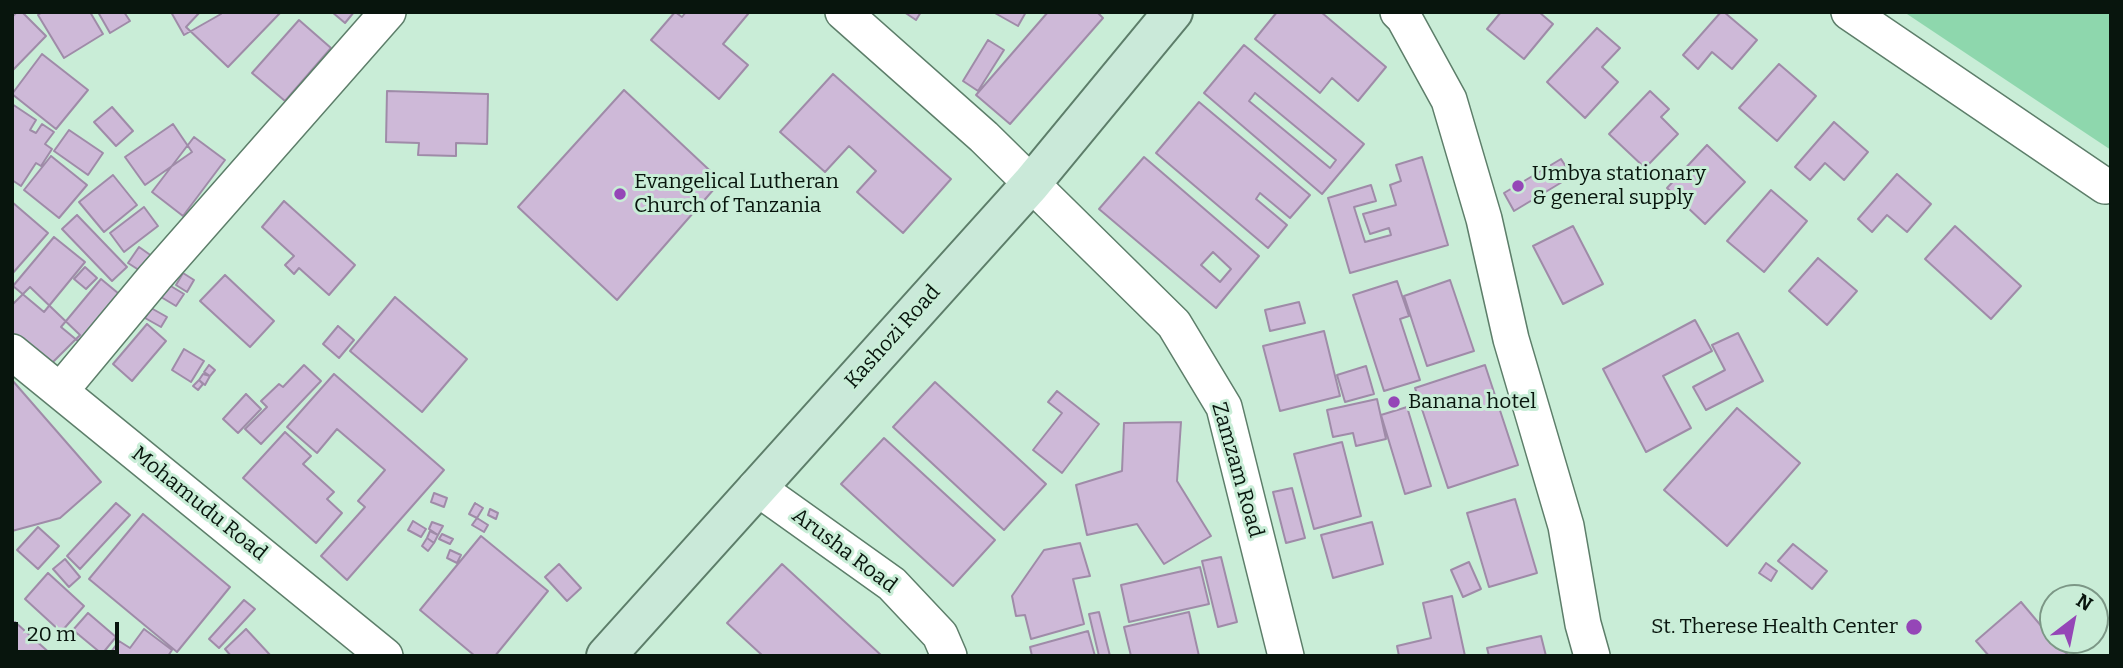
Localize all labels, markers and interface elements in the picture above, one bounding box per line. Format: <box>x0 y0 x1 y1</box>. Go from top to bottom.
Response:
place label: Umbya stationary & general supply <box>1532 161 1706 211</box>
place label: Evangelical Lutheran Church of Tanzania <box>634 169 839 219</box>
marker: Umbya stationary & general supply <box>1510 178 1526 194</box>
marker: Evangelical Lutheran Church of Tanzania <box>612 186 628 202</box>
street label: Kashozi Road <box>840 280 946 394</box>
place label: Banana hotel <box>1408 389 1536 415</box>
marker: Banana hotel <box>1386 394 1402 410</box>
street label: Zamzam Road <box>1206 399 1268 541</box>
street label: Mohamudu Road <box>126 442 272 566</box>
street label: Arusha Road <box>787 503 901 599</box>
north arrow <box>2039 584 2109 654</box>
text: N <box>2072 589 2097 616</box>
scale bar <box>18 608 122 652</box>
place label: St. Therese Health Center <box>1651 614 1898 640</box>
marker: St. Therese Health Center <box>1904 617 1924 637</box>
text: 20 m <box>27 621 76 647</box>

